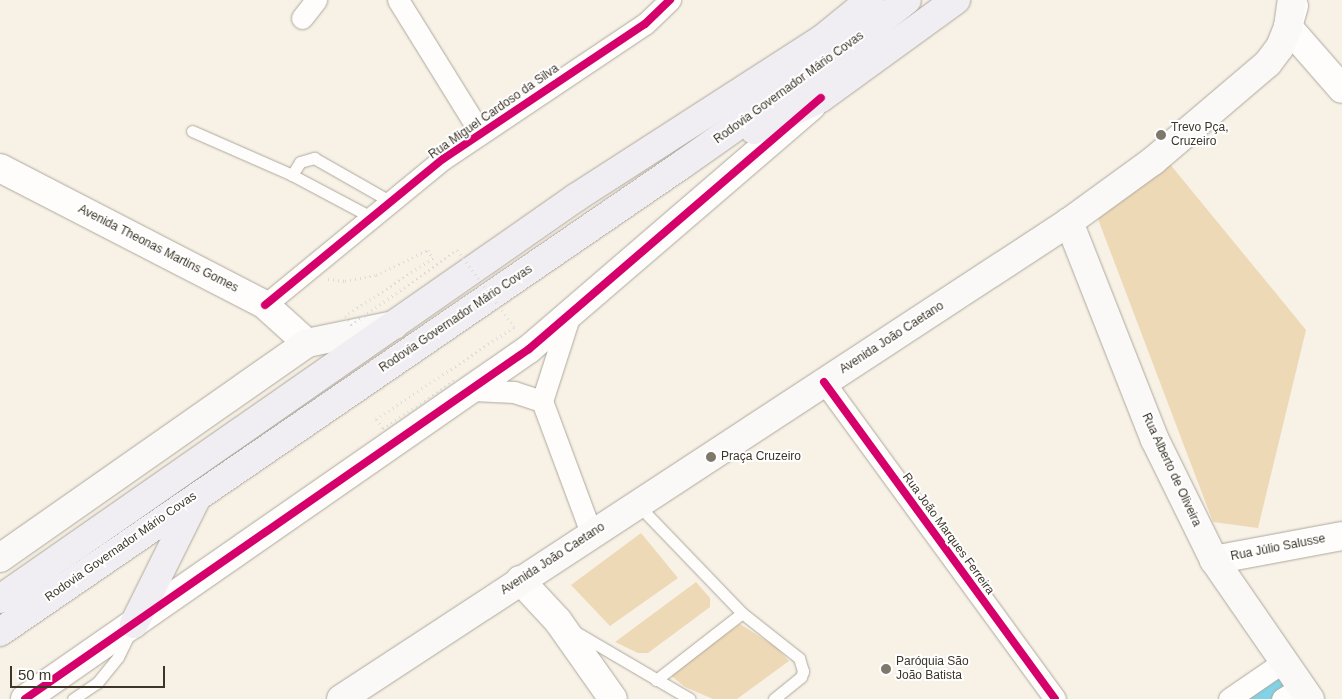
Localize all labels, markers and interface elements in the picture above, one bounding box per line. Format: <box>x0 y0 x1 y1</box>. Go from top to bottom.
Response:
street label: Rodovia Governador Mário Covas <box>711 29 867 147</box>
street label: Rua Miguel Cardoso da Silva <box>426 62 562 162</box>
place label: Trevo Pça, Cruzeiro <box>1171 121 1229 149</box>
marker: Trevo Pça, Cruzeiro <box>1155 129 1167 141</box>
street label: Avenida Theonas Martins Gomes <box>75 202 241 296</box>
street label: Rodovia Governador Mário Covas <box>377 262 535 376</box>
street label: Avenida João Caetano <box>837 299 947 377</box>
street label: Rua Alberto de Oliveira <box>1138 411 1204 529</box>
place label: Praça Cruzeiro <box>721 450 801 464</box>
marker: Praça Cruzeiro <box>705 451 717 463</box>
street label: Rua João Marques Ferreira <box>899 470 997 598</box>
street label: Rodovia Governador Mário Covas <box>43 489 199 605</box>
street label: Avenida João Caetano <box>498 520 608 598</box>
street label: Rua Júlio Salusse <box>1229 532 1327 564</box>
place label: Paróquia São João Batista <box>896 655 969 683</box>
scale bar <box>12 656 168 688</box>
marker: Paróquia São João Batista <box>880 663 892 675</box>
text: 50 m <box>18 666 51 683</box>

